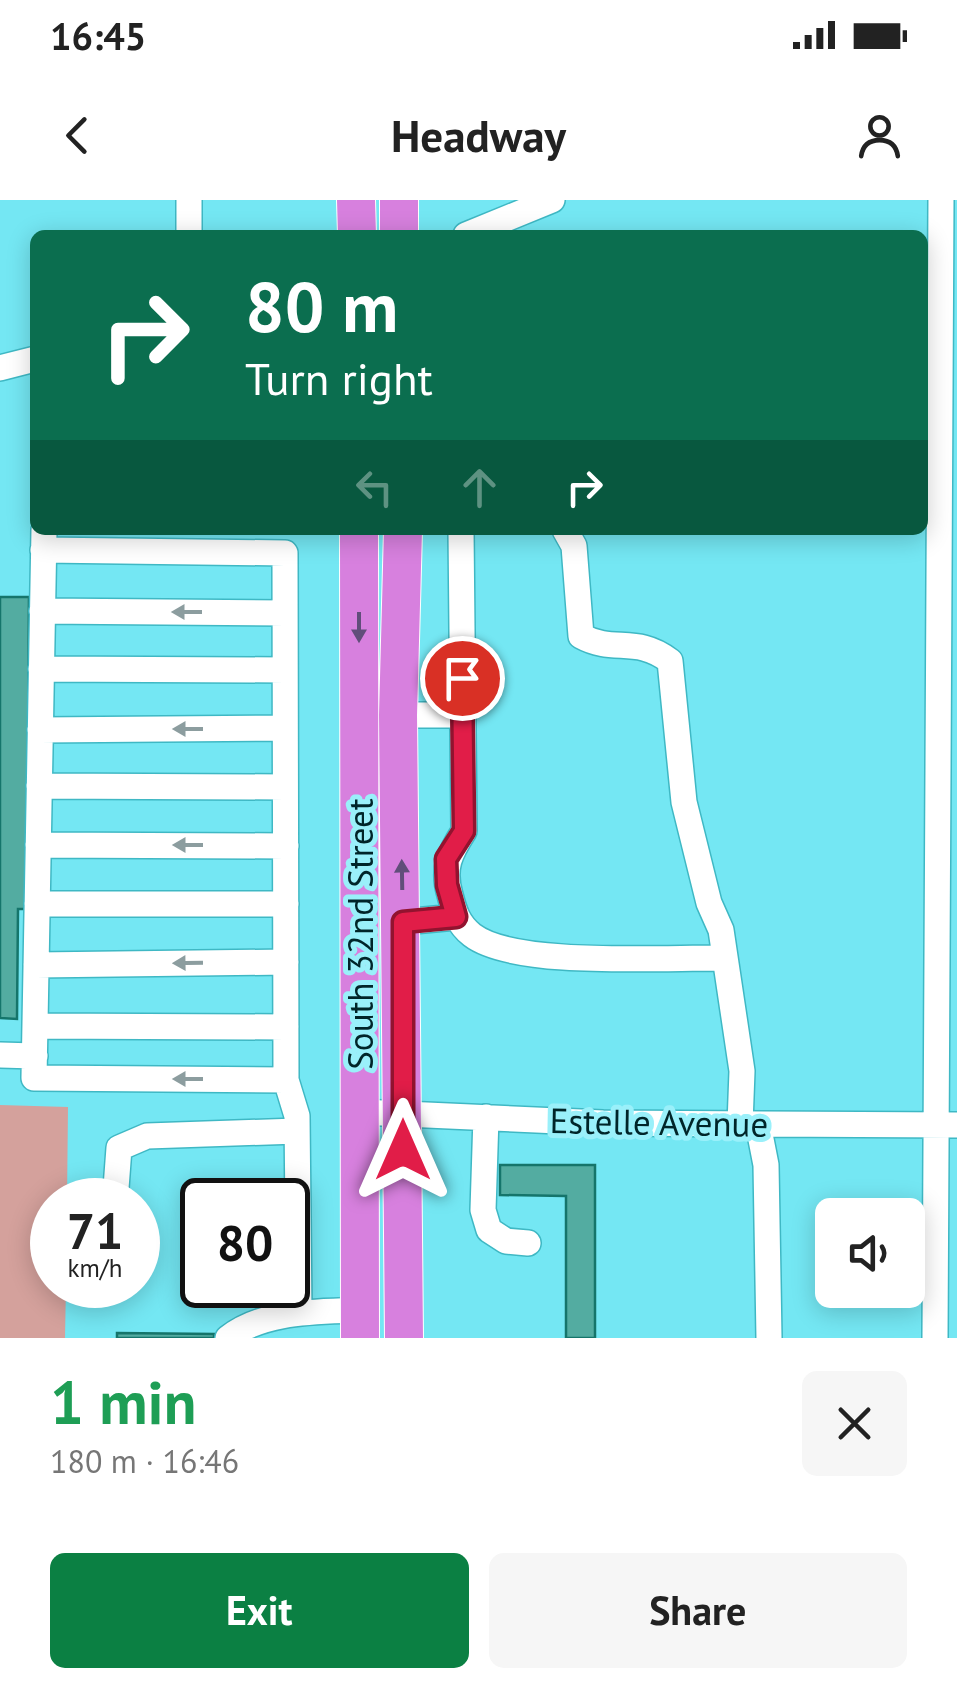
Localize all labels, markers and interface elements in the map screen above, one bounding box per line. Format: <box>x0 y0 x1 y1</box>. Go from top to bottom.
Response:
text: 16:45 <box>50 11 146 60</box>
text: Headway <box>391 106 566 164</box>
icon: back <box>50 108 105 163</box>
icon: person <box>852 108 907 163</box>
text: 80 m <box>245 261 398 351</box>
icon: right <box>80 270 210 400</box>
text: Turn right <box>245 349 433 407</box>
icon: left <box>347 460 402 515</box>
icon: ahead <box>452 460 507 515</box>
icon: right <box>557 460 612 515</box>
one-way arrow <box>171 604 203 620</box>
one-way arrow <box>351 612 367 644</box>
pin <box>420 636 505 721</box>
icon: arrive <box>435 651 490 706</box>
one-way arrow <box>171 721 203 737</box>
street label: South 32nd Street <box>337 798 383 1070</box>
one-way arrow <box>172 837 204 853</box>
one-way arrow <box>393 859 409 891</box>
one-way arrow <box>172 956 204 972</box>
one-way arrow <box>172 1071 204 1087</box>
street label: Estelle Avenue <box>549 1097 769 1147</box>
position arrow <box>351 1098 455 1202</box>
speed limit sign: 80 <box>180 1178 310 1308</box>
text: 71 <box>67 1198 123 1263</box>
map controls <box>815 1198 925 1308</box>
button: sound <box>815 1198 925 1308</box>
text: km/h <box>68 1252 122 1284</box>
text: 1 min <box>50 1363 196 1441</box>
button: close <box>802 1371 907 1476</box>
text: 180 m · 16:46 <box>50 1440 239 1482</box>
button: Exit <box>50 1553 469 1668</box>
button: Share <box>489 1553 907 1668</box>

